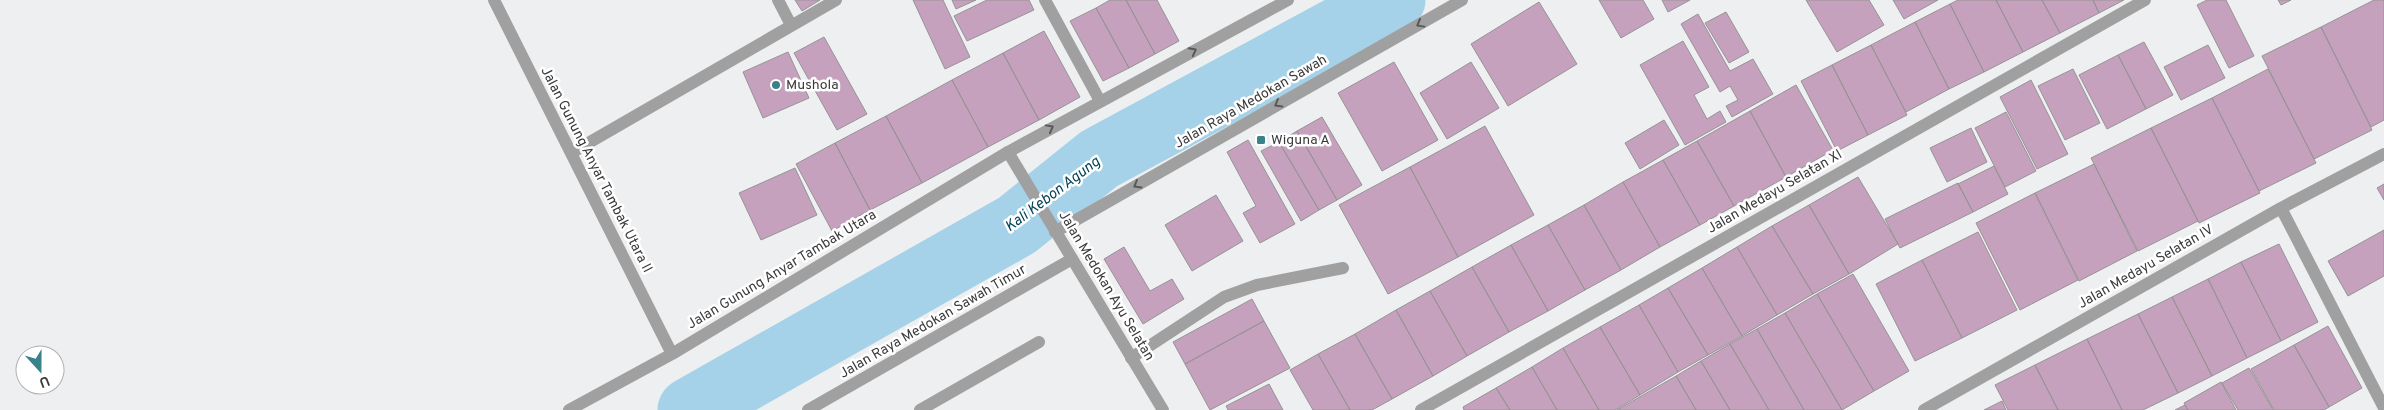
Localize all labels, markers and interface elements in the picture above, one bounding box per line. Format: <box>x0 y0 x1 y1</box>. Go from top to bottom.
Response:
one-way arrow <box>1416 18 1425 28</box>
one-way arrow <box>1188 47 1197 57</box>
street label: Jalan Raya Medokan Sawah <box>1172 51 1330 153</box>
street label: Jalan Gunung Anyar Tambak Utara II <box>537 64 655 276</box>
place label: Mushola <box>786 77 839 94</box>
marker: Mushola <box>770 79 782 91</box>
one-way arrow <box>1275 98 1284 108</box>
one-way arrow <box>1045 125 1054 135</box>
place label: Wiguna A <box>1271 132 1330 149</box>
marker: Wiguna A <box>1255 134 1267 146</box>
street label: Jalan Medayu Selatan XI <box>1705 146 1845 238</box>
water label: Kali Kebon Agung <box>1002 153 1105 237</box>
one-way arrow <box>1134 178 1143 188</box>
street label: Jalan Gunung Anyar Tambak Utara <box>684 207 880 333</box>
street label: Jalan Medokan Ayu Selatan <box>1054 208 1158 364</box>
street label: Jalan Medayu Selatan IV <box>2075 221 2217 313</box>
street label: Jalan Raya Medokan Sawah Timur <box>837 261 1030 383</box>
north arrow <box>15 345 65 395</box>
text: U <box>36 371 52 390</box>

